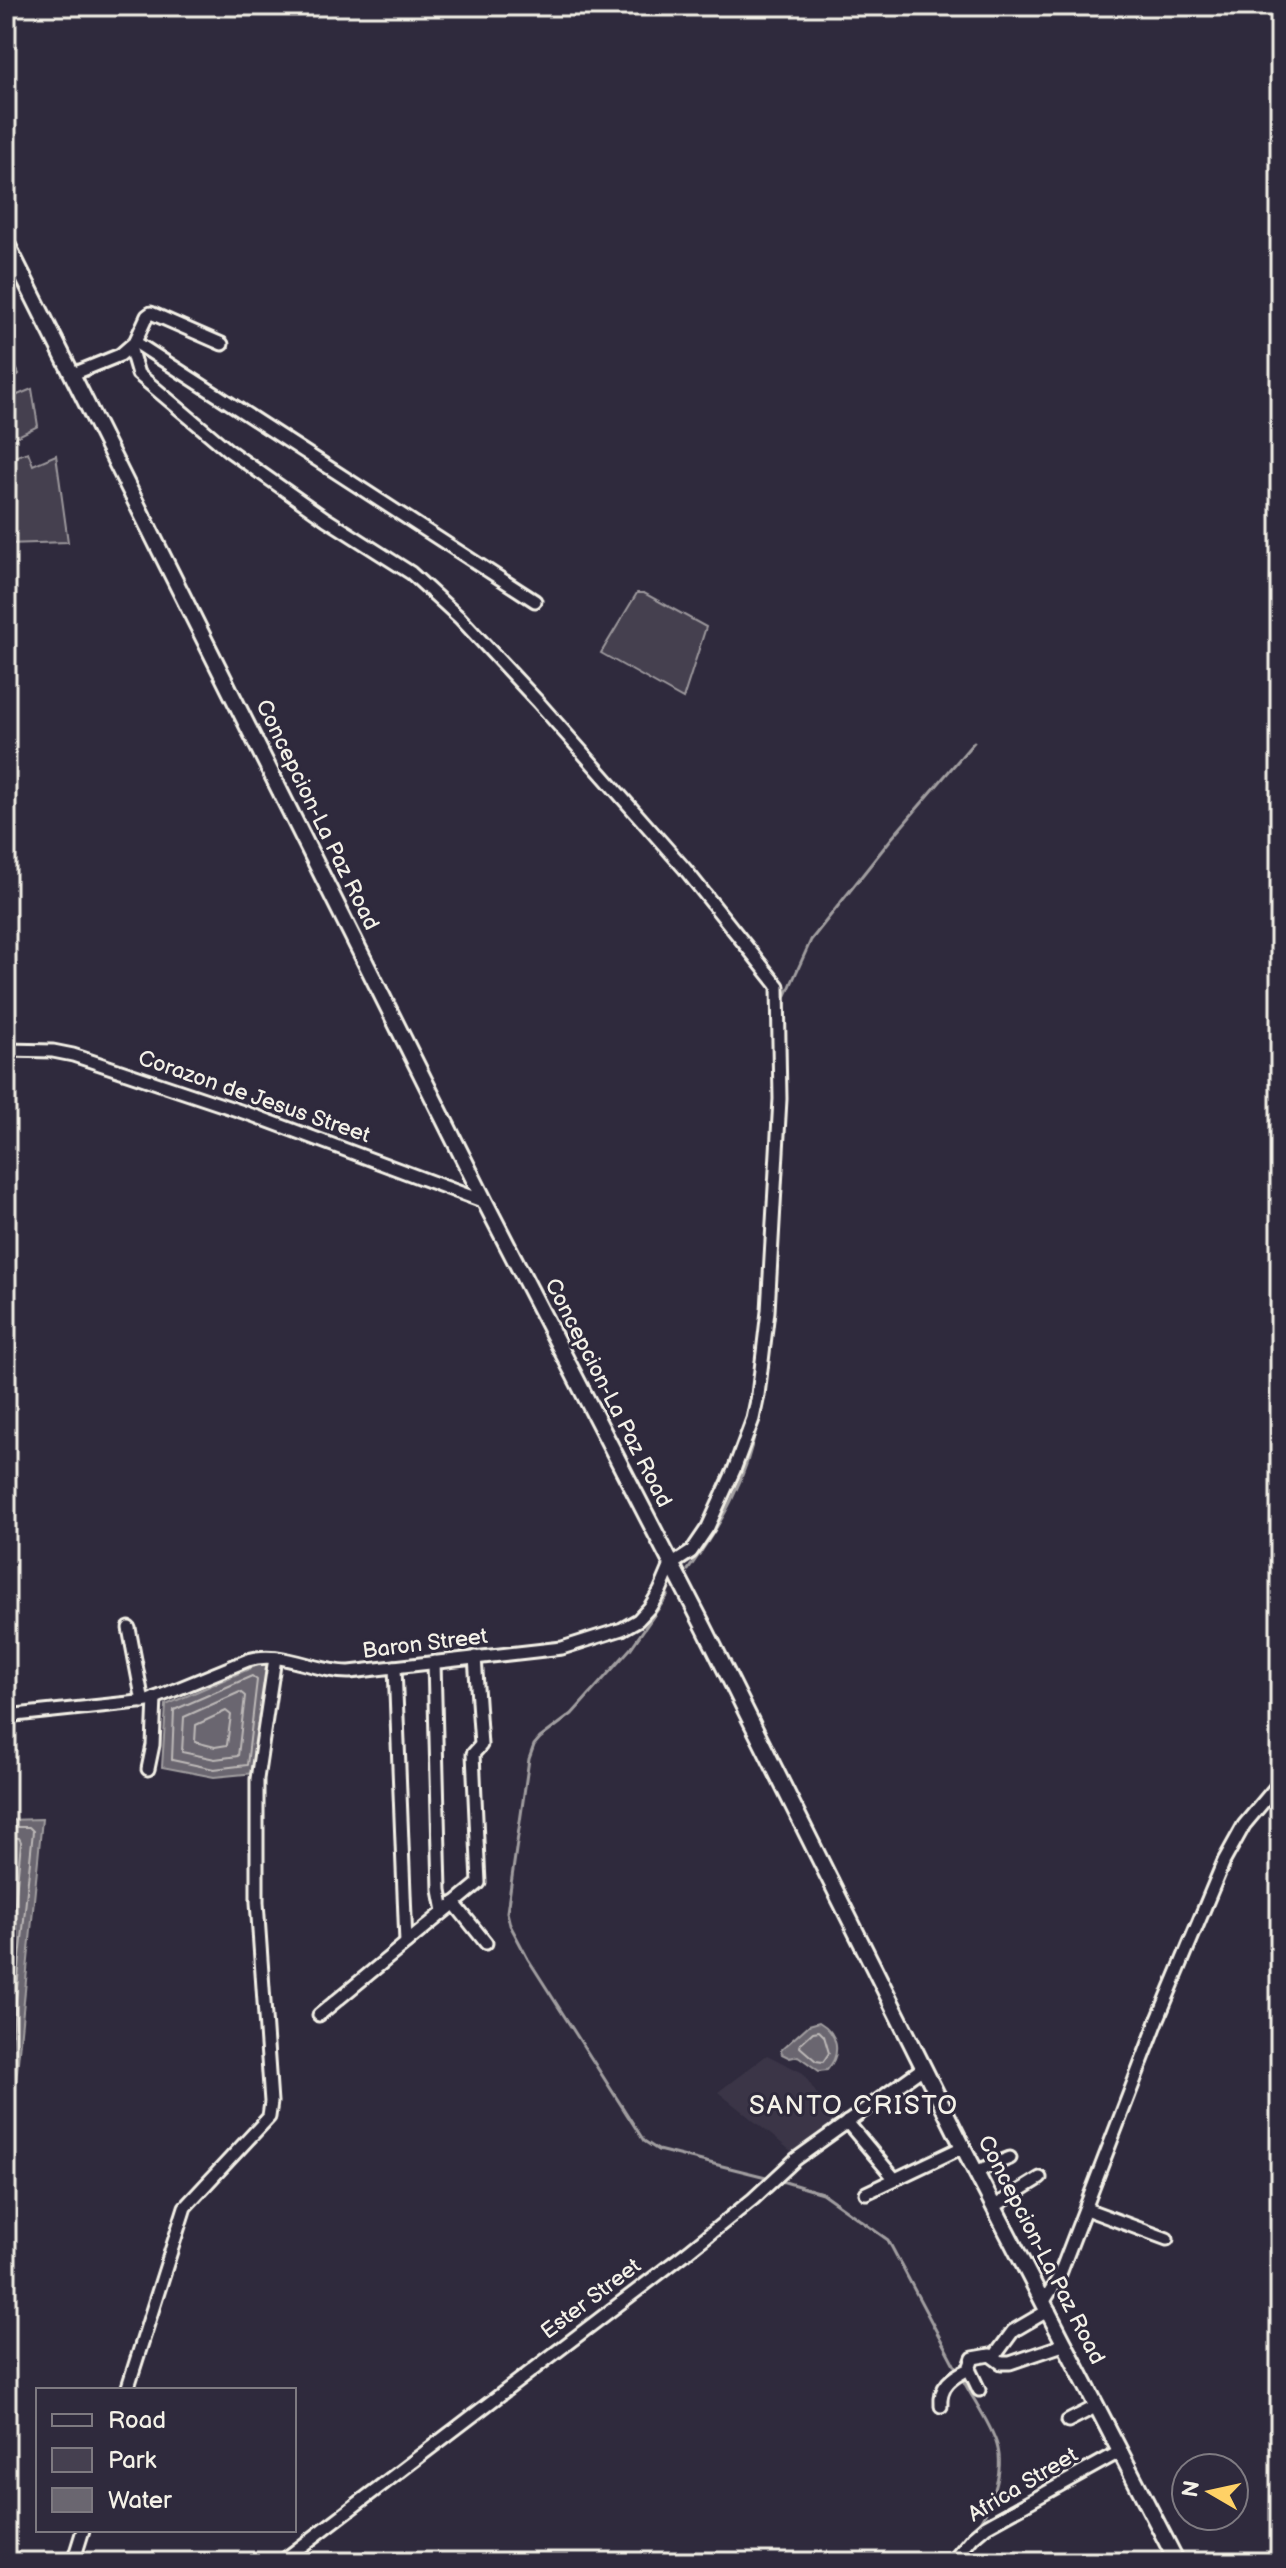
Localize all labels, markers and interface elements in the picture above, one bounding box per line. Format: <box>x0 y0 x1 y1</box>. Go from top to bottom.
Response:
street label: Concepcion-La Paz Road <box>249 695 385 935</box>
street label: Corazon de Jesus Street <box>134 1045 374 1150</box>
street label: Concepcion-La Paz Road <box>538 1274 678 1512</box>
street label: Baron Street <box>361 1623 489 1665</box>
district label: SANTO CRISTO <box>749 2091 959 2122</box>
street label: Concepcion-La Paz Road <box>971 2131 1111 2369</box>
street label: Ester Street <box>536 2252 647 2345</box>
legend <box>36 2388 296 2532</box>
text: Road <box>108 2406 166 2435</box>
street label: Africa Street <box>963 2442 1083 2528</box>
text: Park <box>108 2446 156 2475</box>
north arrow <box>1170 2452 1250 2532</box>
text: N <box>1177 2479 1206 2499</box>
text: Water <box>108 2486 172 2515</box>

